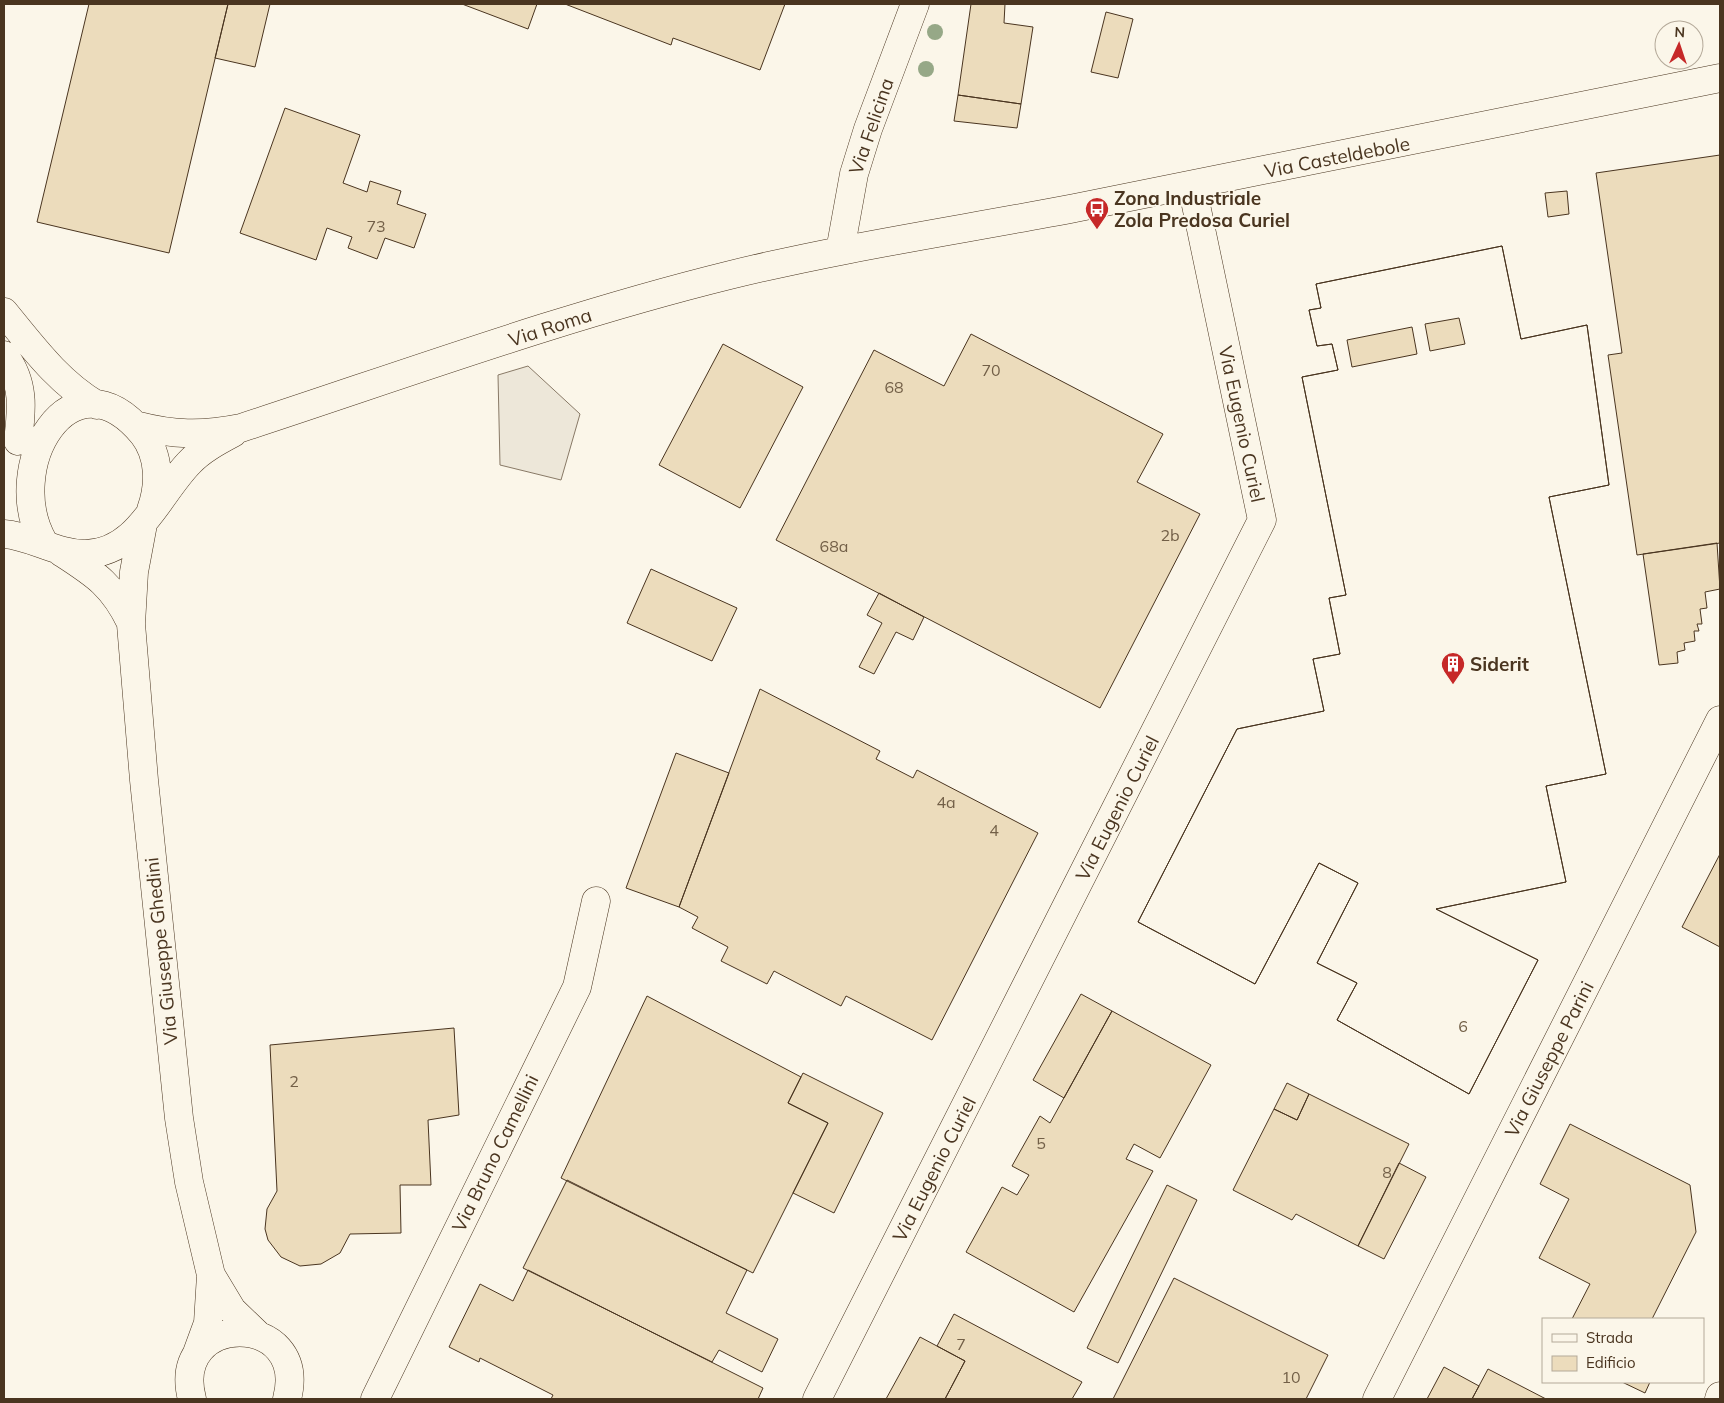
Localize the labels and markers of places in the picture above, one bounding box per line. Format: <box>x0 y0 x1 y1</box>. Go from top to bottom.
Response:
place label: Zona Industriale Zola Predosa Curiel <box>1114 186 1290 232</box>
bus stop icon: Zona Industriale Zola Predosa Curiel <box>1084 196 1110 230</box>
building icon: Siderit <box>1440 651 1466 685</box>
place label: Siderit <box>1470 652 1529 676</box>

